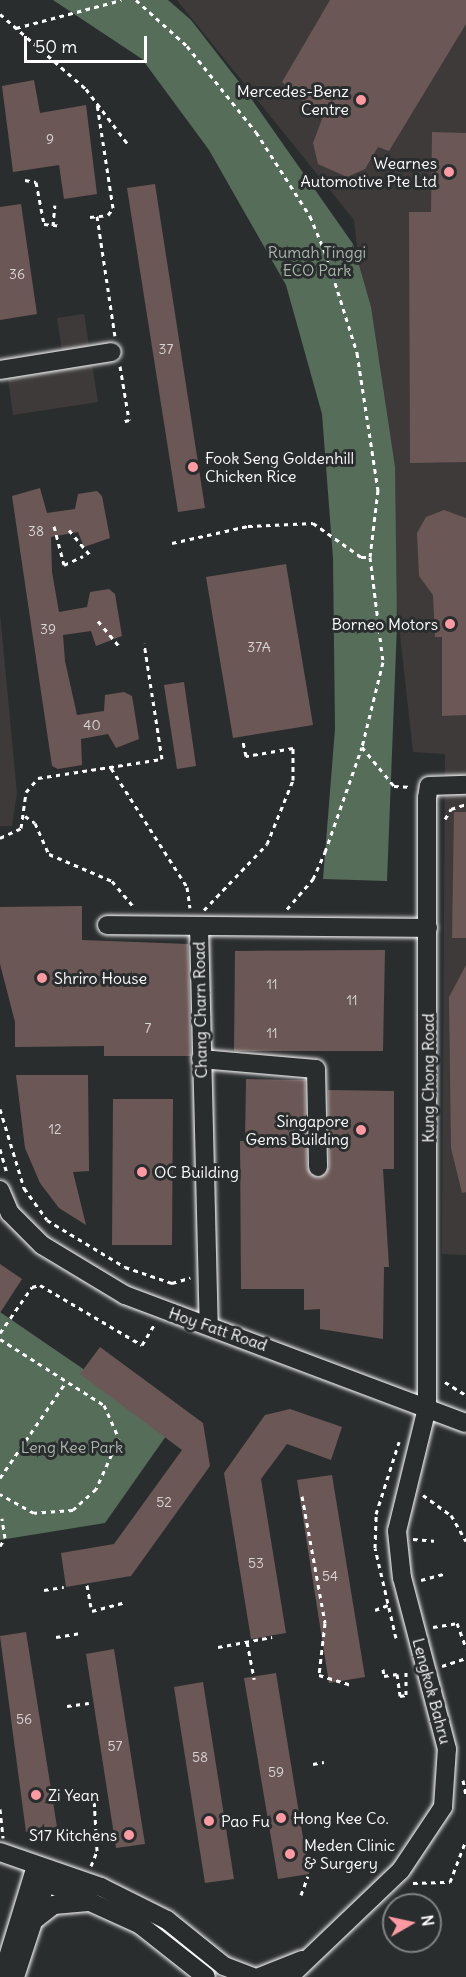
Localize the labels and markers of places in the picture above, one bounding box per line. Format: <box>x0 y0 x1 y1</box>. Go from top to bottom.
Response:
place label: Mercedes-Benz Centre <box>237 81 349 119</box>
marker: Mercedes-Benz Centre <box>354 93 368 107</box>
place label: Wearnes Automotive Pte Ltd <box>301 153 437 191</box>
marker: Wearnes Automotive Pte Ltd <box>442 165 456 179</box>
place label: Fook Seng Goldenhill Chicken Rice <box>205 448 354 486</box>
marker: Fook Seng Goldenhill Chicken Rice <box>186 460 200 474</box>
place label: Borneo Motors <box>331 614 438 634</box>
marker: Borneo Motors <box>443 617 457 631</box>
place label: Shriro House <box>54 968 147 988</box>
marker: Shriro House <box>35 971 49 985</box>
place label: Singapore Gems Building <box>246 1111 349 1149</box>
marker: Singapore Gems Building <box>354 1123 368 1137</box>
place label: OC Building <box>154 1162 239 1182</box>
marker: OC Building <box>135 1165 149 1179</box>
place label: Zi Yean <box>48 1785 99 1805</box>
marker: Zi Yean <box>29 1788 43 1802</box>
place label: Hong Kee Co. <box>293 1808 389 1828</box>
place label: Pao Fu <box>221 1811 270 1831</box>
marker: Hong Kee Co. <box>274 1811 288 1825</box>
marker: Pao Fu <box>202 1814 216 1828</box>
place label: S17 Kitchens <box>29 1825 117 1845</box>
marker: S17 Kitchens <box>122 1828 136 1842</box>
place label: Meden Clinic & Surgery <box>304 1835 395 1873</box>
marker: Meden Clinic & Surgery <box>281 1845 299 1863</box>

